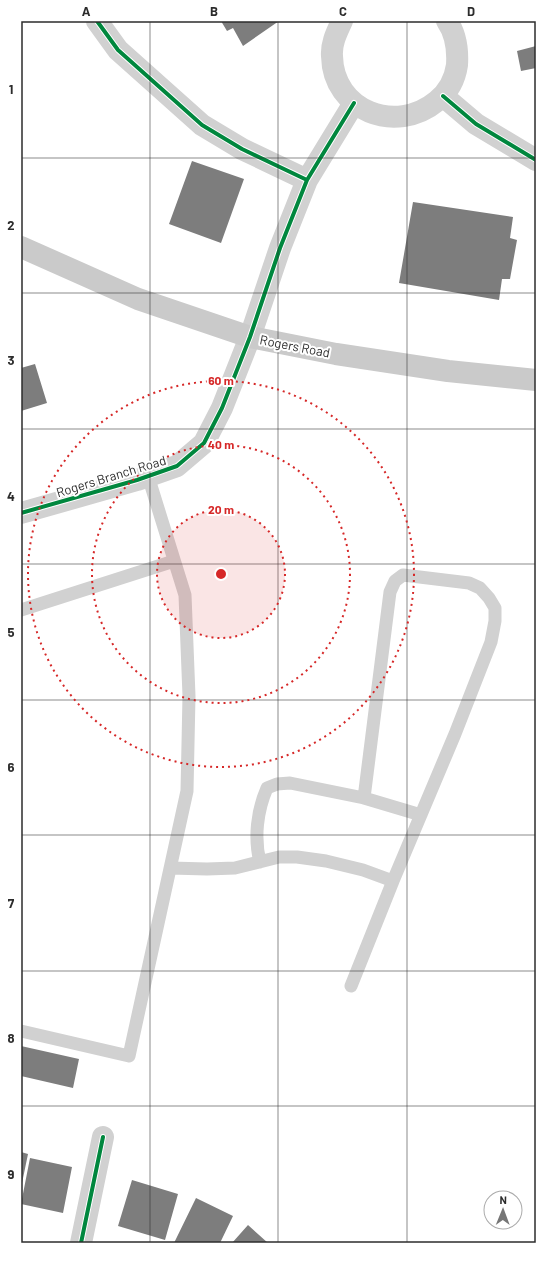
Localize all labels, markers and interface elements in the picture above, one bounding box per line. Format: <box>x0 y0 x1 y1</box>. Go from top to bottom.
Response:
text: A <box>82 3 91 19</box>
text: B <box>210 3 218 19</box>
text: C <box>339 3 347 19</box>
text: D <box>467 3 475 19</box>
text: 1 <box>9 81 13 97</box>
text: 2 <box>7 217 15 233</box>
street label: Rogers Road <box>259 331 331 361</box>
text: 3 <box>7 352 15 368</box>
text: 60 m <box>208 373 234 387</box>
text: 40 m <box>208 437 234 451</box>
street label: Rogers Branch Road <box>54 452 168 500</box>
text: 4 <box>7 488 15 504</box>
text: 20 m <box>208 502 234 516</box>
centre of rings <box>214 567 228 581</box>
text: 5 <box>7 624 15 640</box>
text: 6 <box>8 759 15 775</box>
text: 7 <box>8 895 15 911</box>
text: 8 <box>7 1030 15 1046</box>
text: 9 <box>8 1166 15 1182</box>
north arrow <box>483 1190 523 1230</box>
text: N <box>499 1193 507 1206</box>

